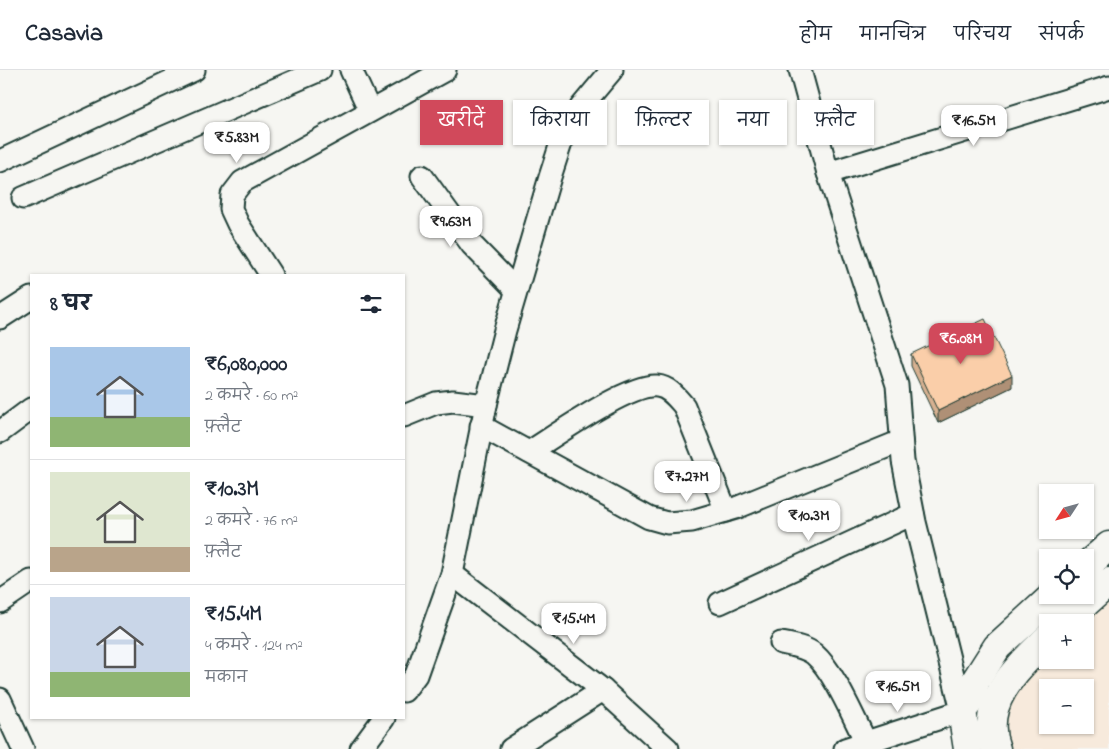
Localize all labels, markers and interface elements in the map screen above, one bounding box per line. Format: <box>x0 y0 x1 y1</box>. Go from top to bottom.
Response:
text: Casavia <box>25 17 103 52</box>
text: होम <box>800 23 832 49</box>
text: मानचित्र <box>860 23 926 49</box>
text: परिचय <box>954 23 1011 49</box>
text: संपर्क <box>1039 23 1084 49</box>
chip: खरीदें <box>420 100 503 145</box>
chip: किराया <box>513 100 607 145</box>
chip: फ़िल्टर <box>617 100 709 145</box>
chip: नया <box>719 100 787 145</box>
chip: फ़्लैट <box>797 100 874 145</box>
pin: ₹16.5M <box>933 104 1015 147</box>
text: ₹16.5M <box>952 109 996 133</box>
pin: ₹5.83M <box>196 122 278 164</box>
text: ₹5.83M <box>215 126 259 150</box>
pin: ₹9.63M <box>410 206 492 248</box>
text: ₹9.63M <box>430 210 472 234</box>
text: 8 घर <box>50 290 91 320</box>
icon: filters <box>357 290 385 318</box>
pin: ₹6.08M <box>920 322 1002 365</box>
text: ₹6.08M <box>940 327 982 351</box>
text: ₹6,080,000 <box>205 350 287 380</box>
icon: home <box>90 367 150 427</box>
text: 2 कमरे · 60 m² <box>205 384 298 408</box>
text: फ़्लैट <box>205 416 241 440</box>
pin: ₹7.27M <box>646 460 728 503</box>
text: ₹7.27M <box>665 465 709 489</box>
text: ₹10.3M <box>205 475 259 505</box>
north arrow <box>1039 484 1094 539</box>
map controls <box>1039 484 1094 734</box>
icon: home <box>90 492 150 552</box>
pin: ₹10.3M <box>768 500 850 542</box>
text: ₹10.3M <box>788 504 830 528</box>
text: 2 कमरे · 76 m² <box>205 509 298 533</box>
text: फ़्लैट <box>205 541 241 565</box>
button: locate <box>1039 549 1094 604</box>
text: ₹15.4M <box>205 600 262 630</box>
pin: ₹15.4M <box>533 602 615 645</box>
text: ₹15.4M <box>552 607 596 631</box>
button: + <box>1039 614 1094 669</box>
icon: home <box>90 617 150 677</box>
text: 4 कमरे · 124 m² <box>205 634 303 658</box>
text: मकान <box>205 666 247 690</box>
pin: ₹16.5M <box>857 670 939 713</box>
text: ₹16.5M <box>876 675 920 699</box>
button: − <box>1039 679 1094 734</box>

